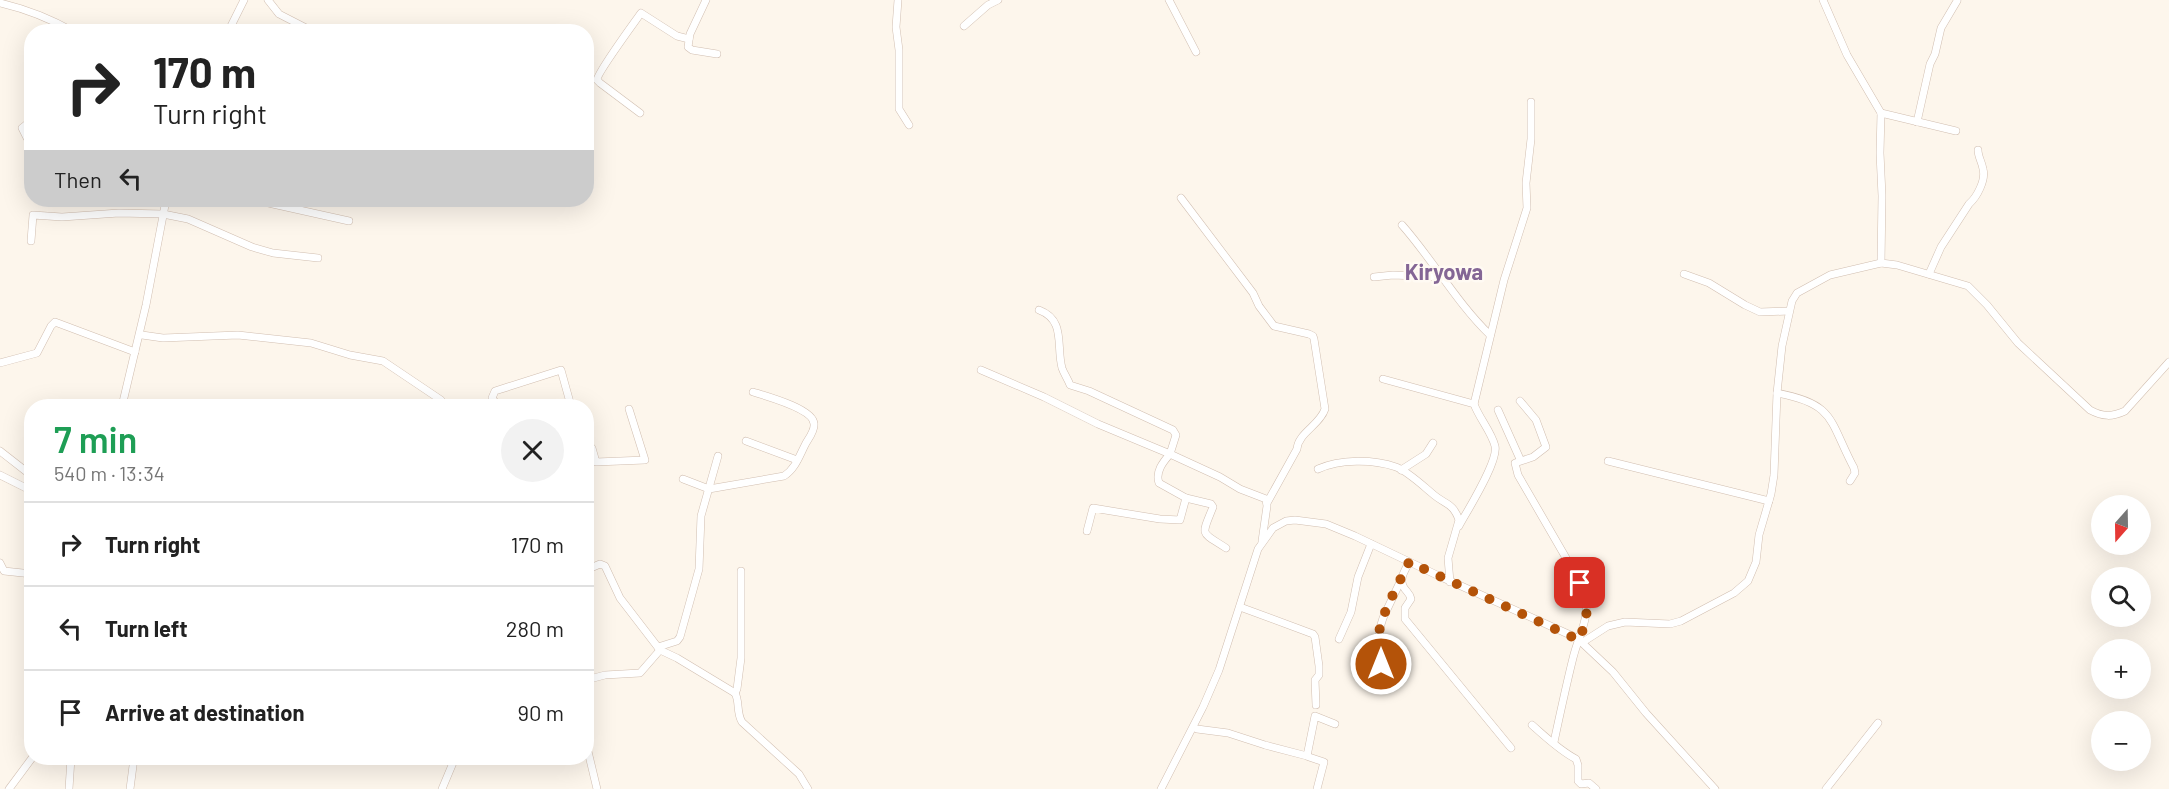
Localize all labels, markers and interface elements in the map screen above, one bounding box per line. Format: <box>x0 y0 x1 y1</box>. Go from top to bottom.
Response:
text: 170 m <box>153 46 256 96</box>
icon: right <box>54 48 132 126</box>
text: Turn right <box>153 97 267 129</box>
icon: left <box>114 162 147 195</box>
text: Then <box>54 166 102 192</box>
district label: Kiryowa <box>1405 258 1483 284</box>
text: 7 min <box>54 417 137 460</box>
button: close <box>501 419 564 482</box>
text: 540 m · 13:34 <box>54 461 165 485</box>
north arrow <box>2091 495 2151 555</box>
map controls <box>2091 495 2151 771</box>
icon: right <box>54 528 87 561</box>
text: Turn right <box>105 531 200 557</box>
text: 170 m <box>511 531 564 557</box>
pin <box>1554 557 1605 608</box>
icon: arrive <box>1563 566 1596 599</box>
button: search <box>2091 567 2151 627</box>
icon: left <box>54 612 87 645</box>
text: Turn left <box>105 615 188 641</box>
text: 280 m <box>506 615 564 641</box>
position arrow <box>1349 632 1413 696</box>
button: + <box>2091 639 2151 699</box>
icon: arrive <box>54 696 87 729</box>
text: Arrive at destination <box>105 699 304 725</box>
text: 90 m <box>518 699 564 725</box>
button: − <box>2091 711 2151 771</box>

